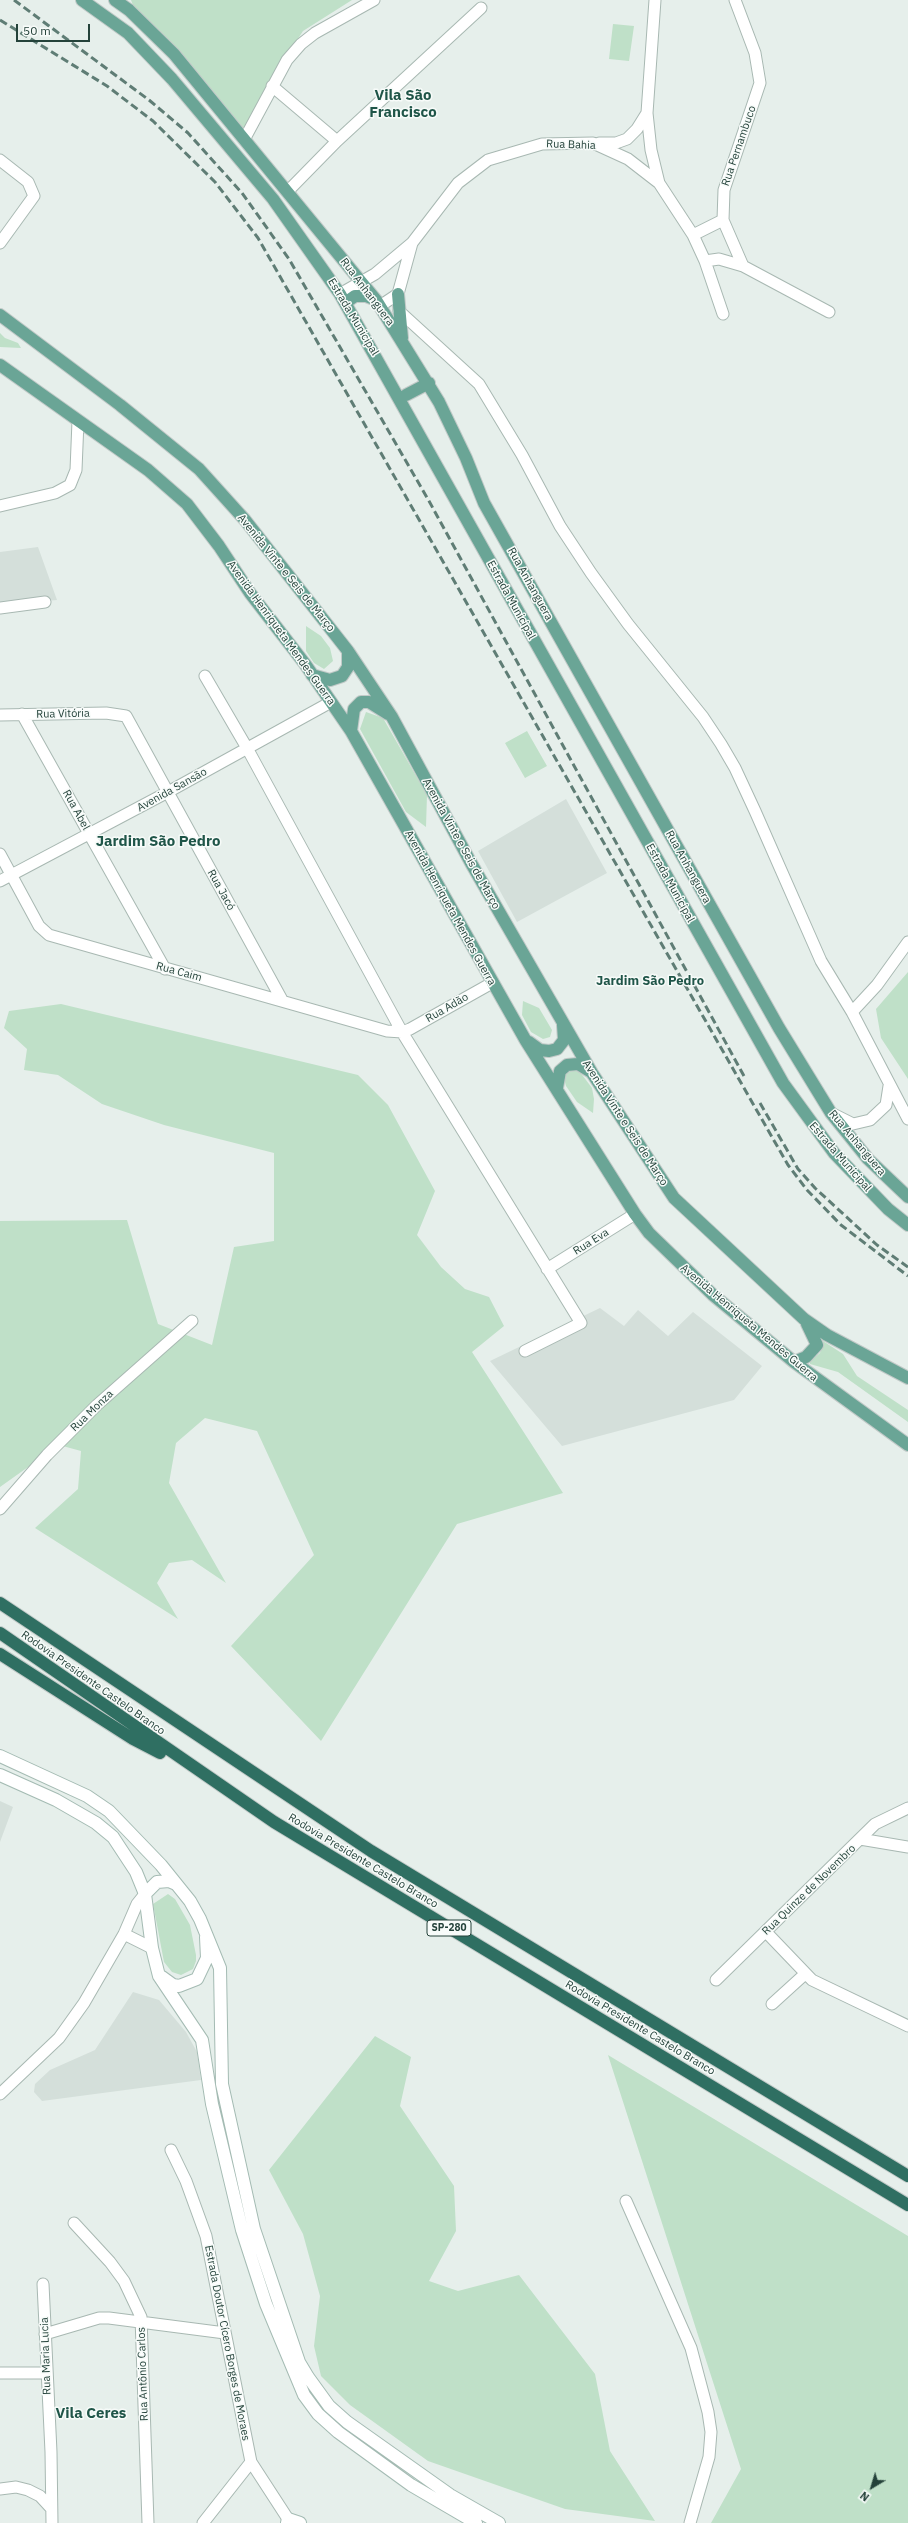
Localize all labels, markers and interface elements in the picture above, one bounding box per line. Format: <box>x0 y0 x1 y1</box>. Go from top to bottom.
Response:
scale bar <box>18 16 92 42</box>
text: 50 m <box>23 23 51 38</box>
district label: Vila São Francisco <box>369 87 437 122</box>
street label: Rua Pernambuco <box>719 104 759 188</box>
street label: Rua Bahia <box>546 138 596 152</box>
street label: Rua Anhanguera <box>337 256 397 328</box>
street label: Estrada Municipal <box>325 276 381 358</box>
street label: Avenida Vinte e Seis de Março <box>234 512 338 634</box>
street label: Rua Anhanguera <box>505 545 555 623</box>
street label: Avenida Henriqueta Mendes Guerra <box>224 558 338 708</box>
street label: Estrada Municipal <box>484 558 538 642</box>
street label: Rua Vitória <box>36 707 90 721</box>
street label: Avenida Sansão <box>135 765 209 815</box>
street label: Avenida Vinte e Seis de Março <box>419 776 503 912</box>
street label: Rua Abel <box>60 787 92 833</box>
street label: Avenida Henriqueta Mendes Guerra <box>402 828 498 988</box>
street label: Rua Anhanguera <box>663 828 713 906</box>
district label: Jardim São Pedro <box>96 833 220 851</box>
street label: Estrada Municipal <box>643 841 697 925</box>
street label: Rua Jacó <box>204 867 238 913</box>
street label: Rua Caim <box>155 960 203 984</box>
district label: Jardim São Pedro <box>596 973 704 989</box>
street label: Rua Adão <box>423 990 471 1026</box>
street label: Avenida Vinte e Seis de Março <box>579 1058 671 1188</box>
street label: Rua Anhanguera <box>826 1108 888 1178</box>
street label: Estrada Municipal <box>806 1119 874 1195</box>
street label: Rua Eva <box>571 1226 611 1258</box>
street label: Avenida Henriqueta Mendes Guerra <box>678 1262 820 1384</box>
street label: Rua Monza <box>68 1387 116 1435</box>
street label: Rodovia Presidente Castelo Branco <box>19 1628 167 1738</box>
street label: Rodovia Presidente Castelo Branco <box>286 1811 440 1911</box>
street label: Rua Quinze de Novembro <box>760 1842 858 1938</box>
road number: SP-280 <box>427 1920 471 1936</box>
street label: Rodovia Presidente Castelo Branco <box>563 1978 717 2078</box>
street label: Estrada Doutor Cícero Borges de Moraes <box>202 2244 252 2442</box>
street label: Rua Maria Lucia <box>38 2317 54 2395</box>
street label: Rua Antônio Carlos <box>135 2327 151 2421</box>
district label: Vila Ceres <box>56 2405 126 2423</box>
north arrow <box>852 2467 892 2507</box>
text: N <box>857 2488 872 2504</box>

